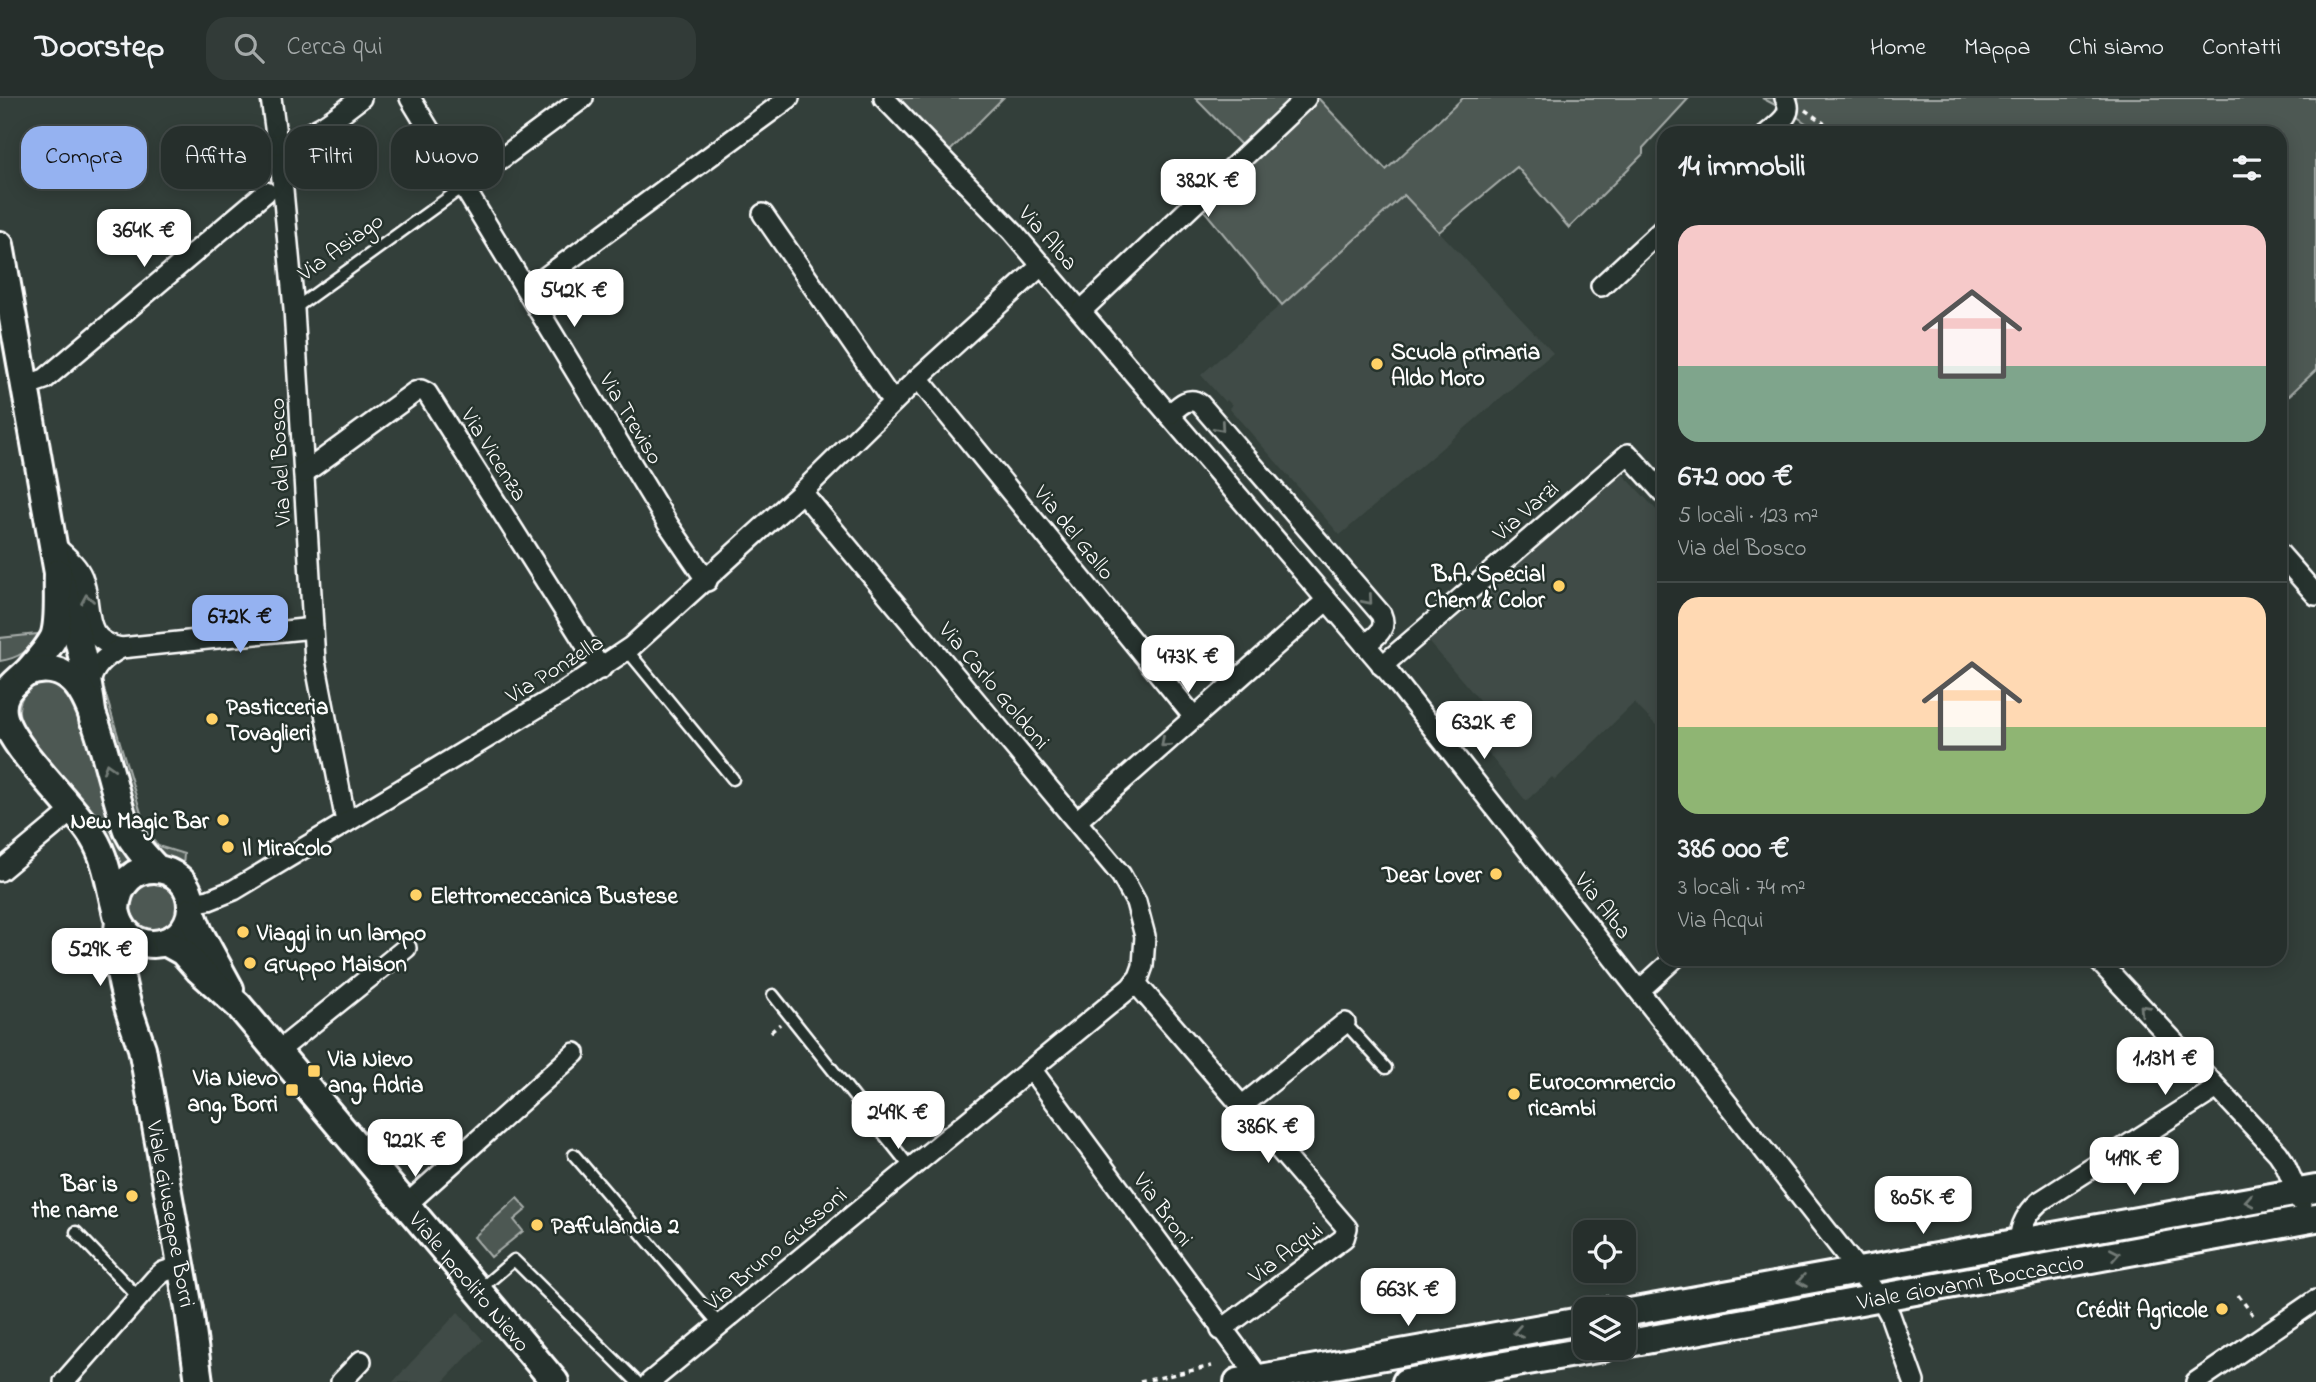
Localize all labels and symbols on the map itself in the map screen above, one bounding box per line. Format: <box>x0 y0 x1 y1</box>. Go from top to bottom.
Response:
pin: 382K € <box>1151 159 1265 219</box>
street label: Via Alba <box>1009 198 1085 278</box>
street label: Via Asiago <box>291 206 392 292</box>
pin: 364K € <box>87 209 201 269</box>
pin: 542K € <box>517 270 631 329</box>
place label: Scuola primaria Aldo Moro <box>1391 337 1540 396</box>
marker: Scuola primaria Aldo Moro <box>1369 356 1385 372</box>
street label: Via Treviso <box>589 366 670 471</box>
street label: Via del Bosco <box>262 397 301 528</box>
street label: Via Vicenza <box>451 402 535 508</box>
one-way arrow <box>1212 418 1224 431</box>
street label: Via Varzi <box>1485 474 1567 551</box>
street label: Via del Gallo <box>1024 478 1122 588</box>
place label: B.A. Special Chem & Color <box>1424 559 1546 618</box>
marker: B.A. Special Chem & Color <box>1551 578 1567 594</box>
one-way arrow <box>1360 591 1372 604</box>
one-way arrow <box>80 593 95 605</box>
pin: 672K € <box>183 596 297 655</box>
street label: Via Carlo Goldoni <box>929 615 1056 758</box>
street label: Via Ponzella <box>499 627 611 714</box>
pin: 473K € <box>1131 636 1245 695</box>
place label: Pasticceria Tovaglieri <box>226 692 328 753</box>
pin: 632K € <box>1427 702 1541 761</box>
marker: Pasticceria Tovaglieri <box>204 711 220 727</box>
one-way arrow <box>1160 735 1173 747</box>
one-way arrow <box>102 762 117 774</box>
place label: New Magic Bar <box>70 806 210 841</box>
marker: New Magic Bar <box>215 812 231 828</box>
place label: Il Miracolo <box>242 833 332 866</box>
marker: Il Miracolo <box>220 839 236 855</box>
place label: Dear Lover <box>1381 860 1483 893</box>
street label: Via Alba <box>1565 865 1639 947</box>
marker: Dear Lover <box>1488 866 1504 882</box>
place label: Elettromeccanica Bustese <box>430 881 679 914</box>
marker: Elettromeccanica Bustese <box>408 887 424 903</box>
place label: Viaggi in un lampo <box>256 918 426 953</box>
marker: Viaggi in un lampo <box>235 924 251 940</box>
pin: 529K € <box>43 928 157 988</box>
place label: Gruppo Maison <box>264 949 407 982</box>
marker: Gruppo Maison <box>242 955 258 971</box>
one-way arrow <box>2140 1004 2153 1017</box>
pin: 1.13M € <box>2100 1038 2230 1097</box>
place label: Via Nievo ang. Adria <box>327 1044 423 1105</box>
place label: Via Nievo ang. Borri <box>188 1063 278 1124</box>
marker: Via Nievo ang. Adria <box>306 1063 322 1079</box>
place label: Eurocommercio ricambi <box>1528 1067 1676 1126</box>
marker: Via Nievo ang. Borri <box>284 1082 300 1098</box>
marker: Eurocommercio ricambi <box>1506 1086 1522 1102</box>
pin: 249K € <box>841 1091 955 1151</box>
pin: 386K € <box>1211 1105 1325 1165</box>
street label: Viale Giuseppe Borri <box>136 1117 202 1310</box>
pin: 922K € <box>358 1119 472 1179</box>
pin: 419K € <box>2077 1138 2191 1197</box>
street label: Via Broni <box>1123 1166 1200 1254</box>
place label: Bar is the name <box>30 1169 119 1228</box>
pin: 805K € <box>1866 1176 1980 1236</box>
street label: Via Bruno Gussoni <box>697 1180 855 1320</box>
marker: Bar is the name <box>124 1188 140 1204</box>
one-way arrow <box>2243 1192 2255 1207</box>
street label: Viale Ippolito Nievo <box>399 1205 537 1360</box>
place label: Paffulandia 2 <box>551 1211 680 1244</box>
street label: Via Acqui <box>1242 1215 1331 1293</box>
marker: Paffulandia 2 <box>529 1217 545 1233</box>
street label: Viale Giovanni Boccaccio <box>1854 1247 2087 1320</box>
one-way arrow <box>2109 1247 2121 1262</box>
pin: 663K € <box>1351 1268 1465 1328</box>
one-way arrow <box>1796 1272 1808 1287</box>
place label: Crédit Agricole <box>2076 1295 2209 1330</box>
marker: Crédit Agricole <box>2214 1301 2230 1317</box>
one-way arrow <box>1512 1324 1524 1339</box>

